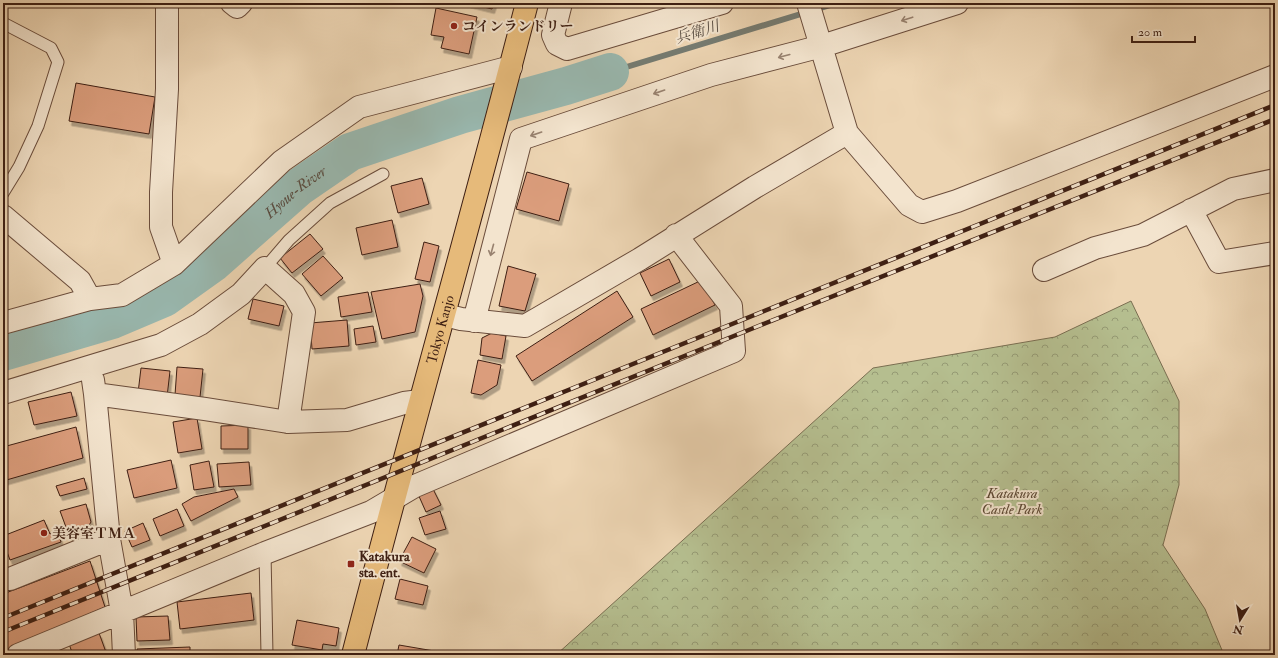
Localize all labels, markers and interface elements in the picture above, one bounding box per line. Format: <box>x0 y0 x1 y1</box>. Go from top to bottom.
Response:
water label: 兵衛川 <box>673 16 723 48</box>
one-way arrow <box>900 16 913 23</box>
place label: コインランドリー <box>462 18 574 35</box>
scale bar <box>1132 18 1195 44</box>
marker: コインランドリー <box>449 21 459 31</box>
text: 20 m <box>1138 25 1163 40</box>
one-way arrow <box>778 53 791 60</box>
one-way arrow <box>653 89 665 97</box>
one-way arrow <box>530 131 542 139</box>
water label: Hyoue-River <box>260 161 331 224</box>
one-way arrow <box>488 243 495 256</box>
street label: Tokyo Kanjo <box>423 293 458 366</box>
park label: Katakura Castle Park <box>982 485 1042 518</box>
place label: 美容室ＴＭＡ <box>52 525 136 542</box>
marker: 美容室ＴＭＡ <box>39 528 49 538</box>
place label: Katakura sta. ent. <box>359 548 411 581</box>
marker: Katakura sta. ent. <box>346 559 356 569</box>
north arrow <box>1220 600 1260 640</box>
text: N <box>1231 622 1245 637</box>

